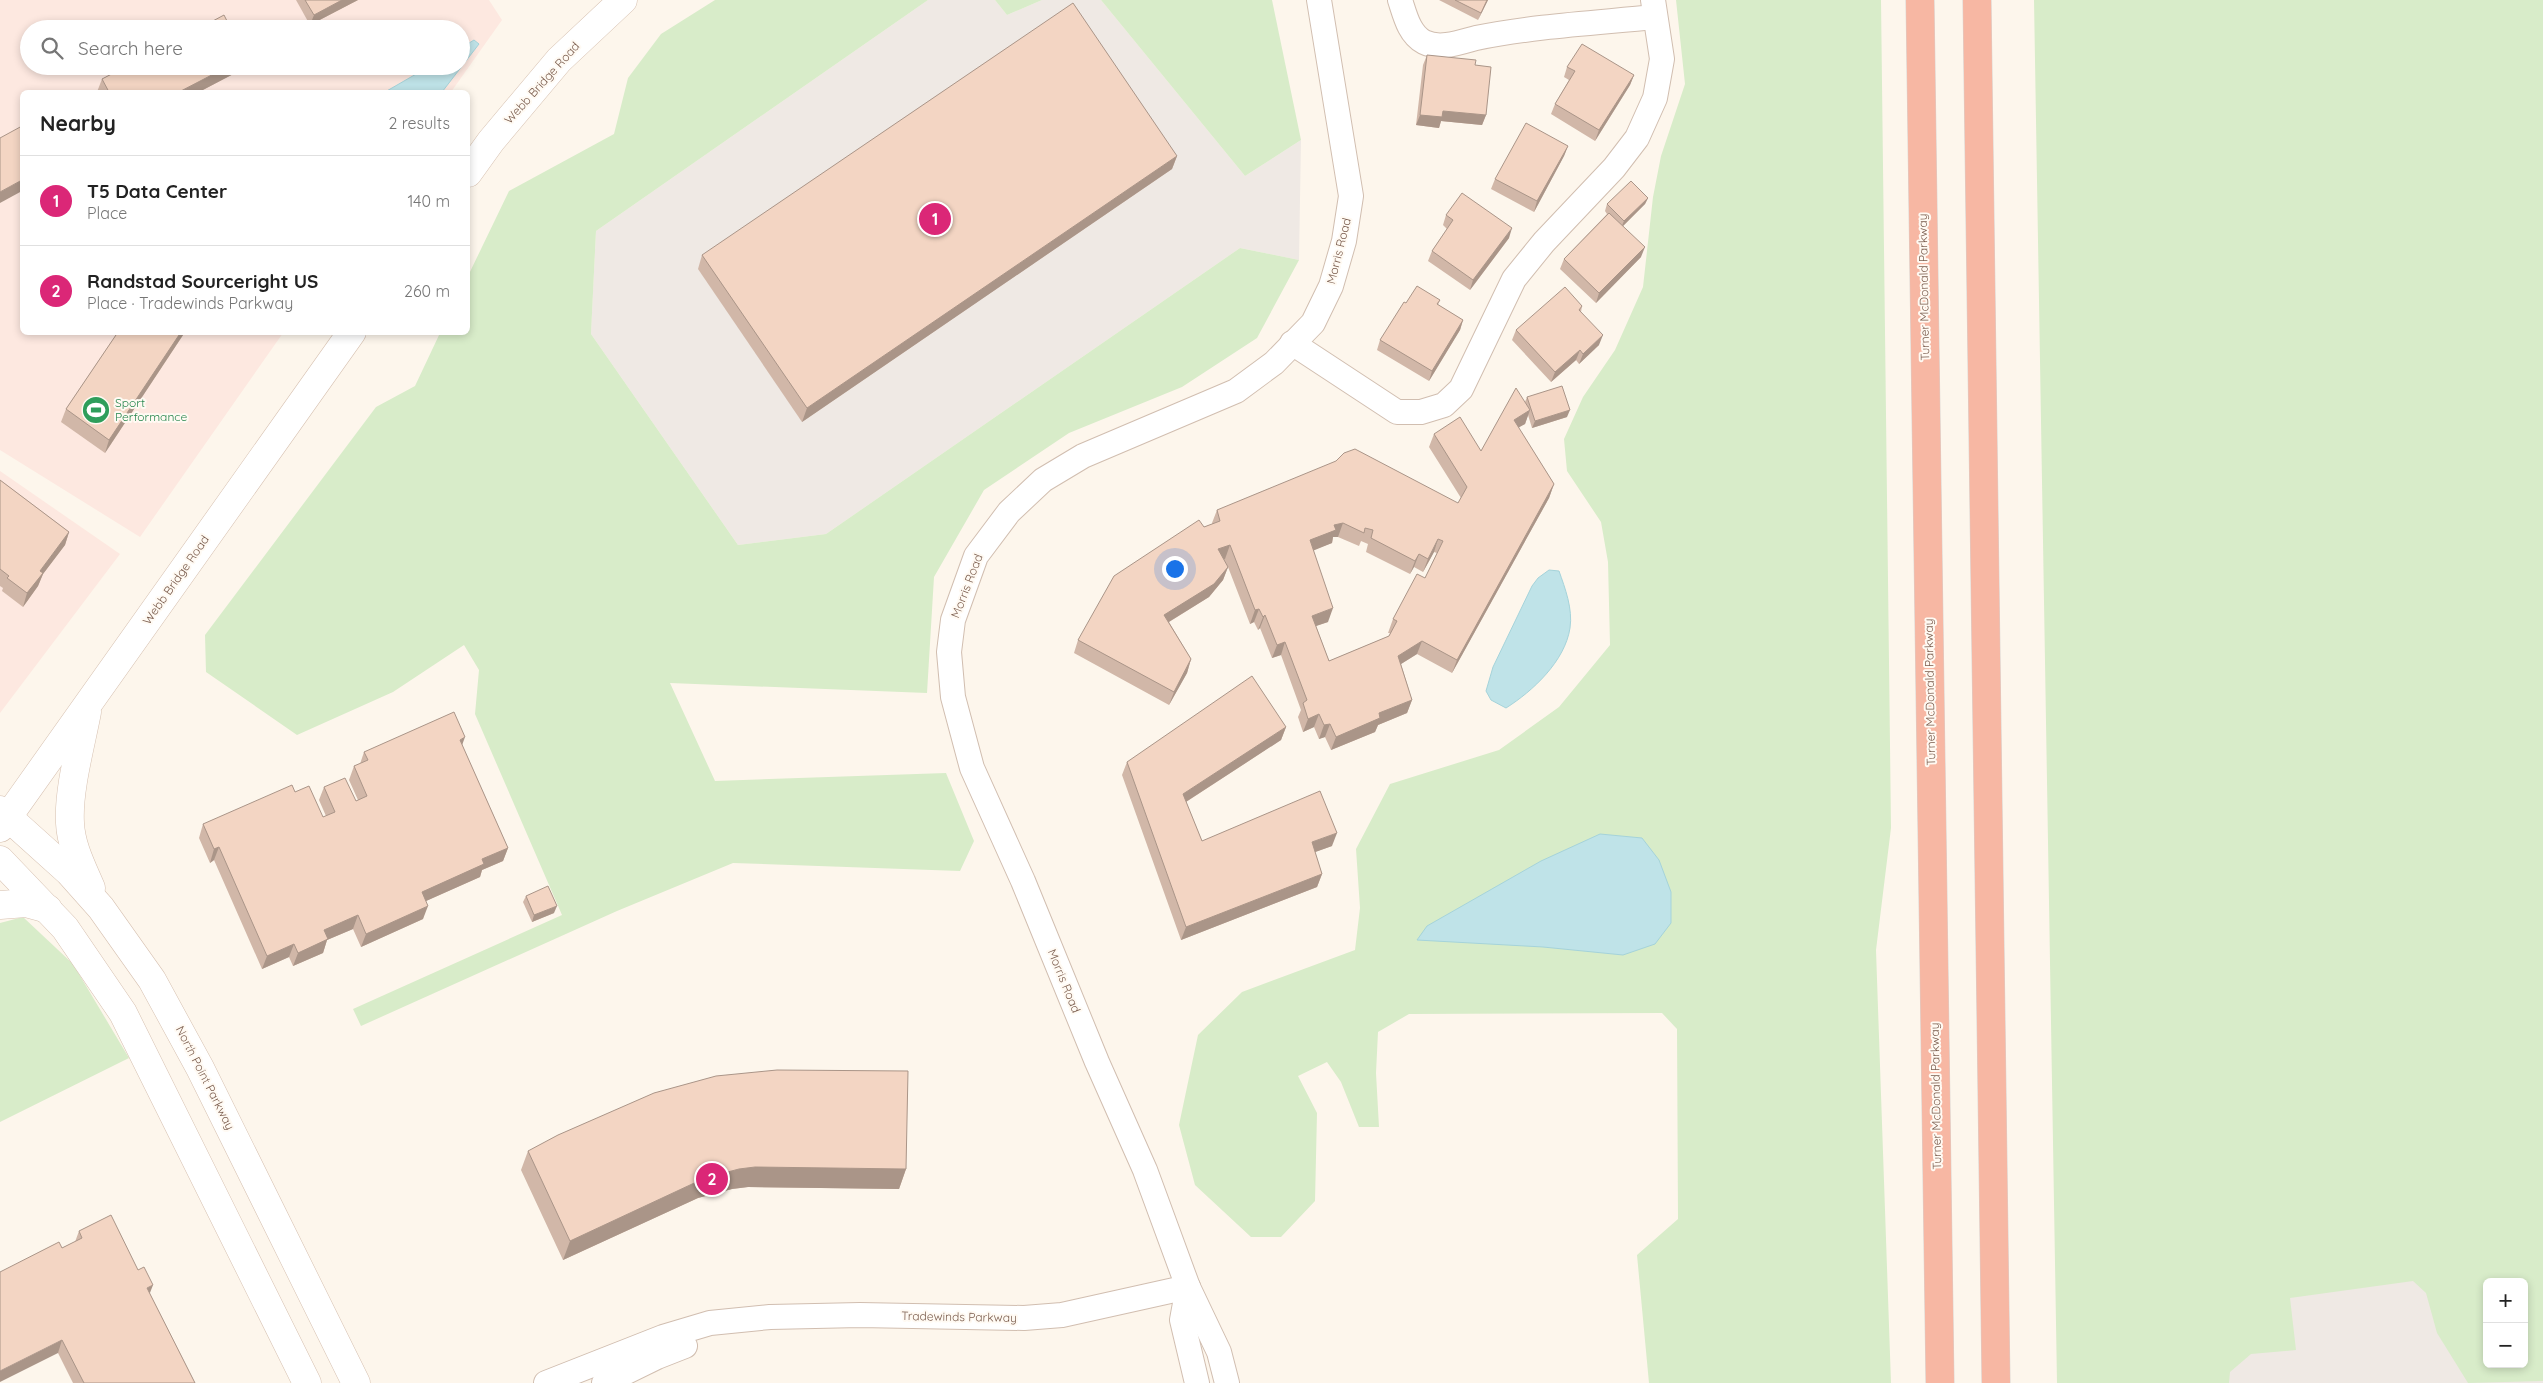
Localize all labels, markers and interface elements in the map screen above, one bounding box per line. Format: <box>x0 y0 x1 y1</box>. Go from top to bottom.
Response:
search box <box>20 20 470 75</box>
icon: search <box>38 34 66 62</box>
text: Search here <box>78 36 183 60</box>
street label: Webb Bridge Road <box>501 38 582 127</box>
text: Nearby <box>40 110 116 136</box>
text: 2 results <box>388 113 450 133</box>
text: T5 Data Center <box>87 179 227 203</box>
text: 1 <box>53 191 59 211</box>
text: 140 m <box>407 191 450 211</box>
pin: 1 <box>919 200 951 238</box>
text: Place <box>87 203 127 223</box>
street label: Turner McDonald Parkway <box>1915 213 1932 361</box>
street label: Morris Road <box>1323 216 1354 286</box>
text: Randstad Sourceright US <box>87 269 318 293</box>
text: 2 <box>51 281 61 301</box>
text: 260 m <box>404 281 450 301</box>
text: Place · Tradewinds Parkway <box>87 293 293 313</box>
sports icon: Sport Performance <box>81 395 111 425</box>
place label: Sport Performance <box>115 395 188 424</box>
street label: Webb Bridge Road <box>139 532 212 627</box>
street label: Morris Road <box>947 552 986 620</box>
your location <box>1162 556 1188 582</box>
street label: Turner McDonald Parkway <box>1921 618 1938 766</box>
street label: Morris Road <box>1045 947 1084 1015</box>
street label: Turner McDonald Parkway <box>1927 1022 1944 1170</box>
street label: North Point Parkway <box>173 1023 238 1132</box>
pin: 2 <box>696 1160 728 1198</box>
map controls <box>2483 1278 2528 1368</box>
button: + <box>2483 1278 2528 1323</box>
street label: Tradewinds Parkway <box>901 1308 1017 1325</box>
button: − <box>2483 1323 2528 1368</box>

